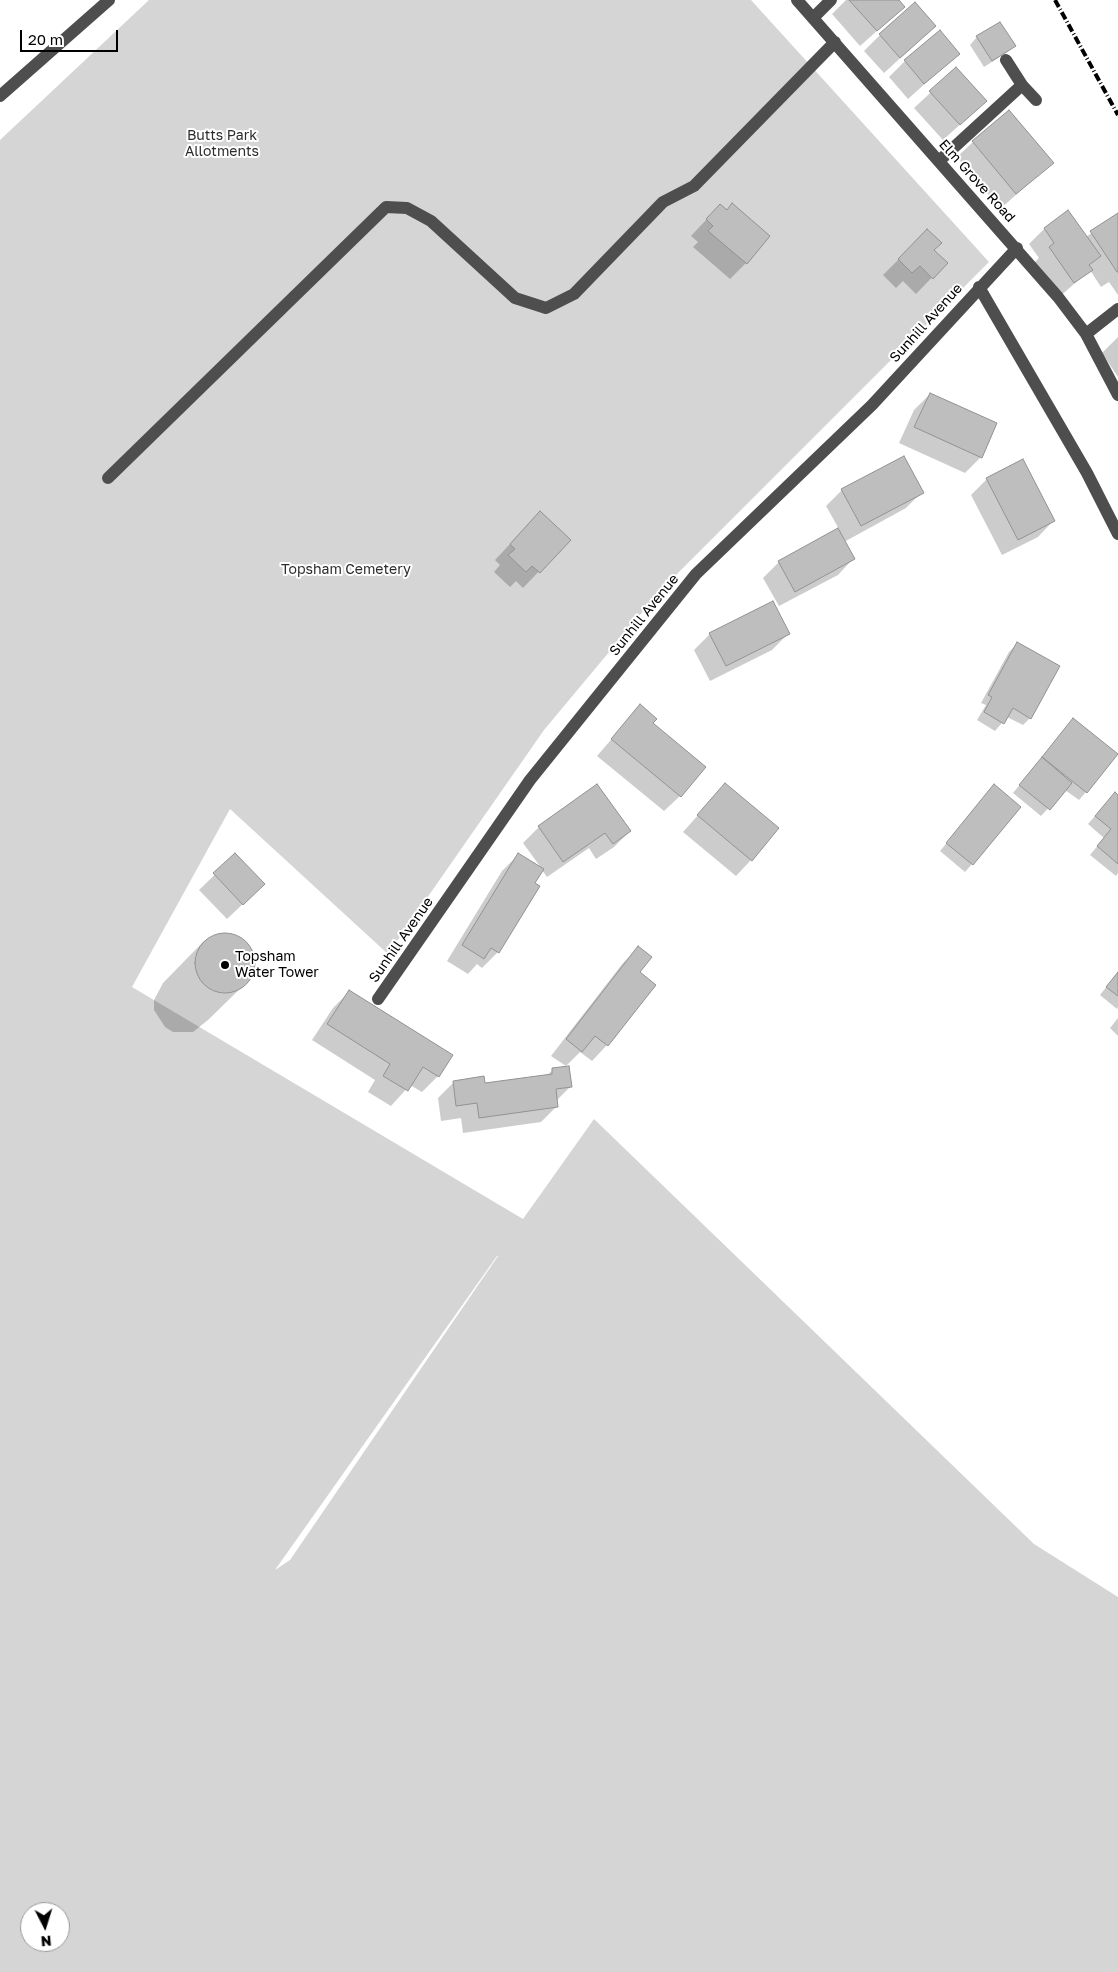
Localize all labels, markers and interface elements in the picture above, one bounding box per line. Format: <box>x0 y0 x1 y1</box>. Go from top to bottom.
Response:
scale bar <box>22 20 120 52</box>
text: 20 m <box>28 30 63 48</box>
park label: Butts Park Allotments <box>185 128 259 160</box>
street label: Elm Grove Road <box>935 136 1019 226</box>
street label: Sunhill Avenue <box>886 280 966 366</box>
park label: Topsham Cemetery <box>281 562 411 578</box>
street label: Sunhill Avenue <box>606 571 682 659</box>
street label: Sunhill Avenue <box>365 894 437 986</box>
place label: Topsham Water Tower <box>235 949 319 982</box>
marker: Topsham Water Tower <box>219 959 231 971</box>
north arrow <box>20 1902 70 1952</box>
text: N <box>40 1933 52 1950</box>

